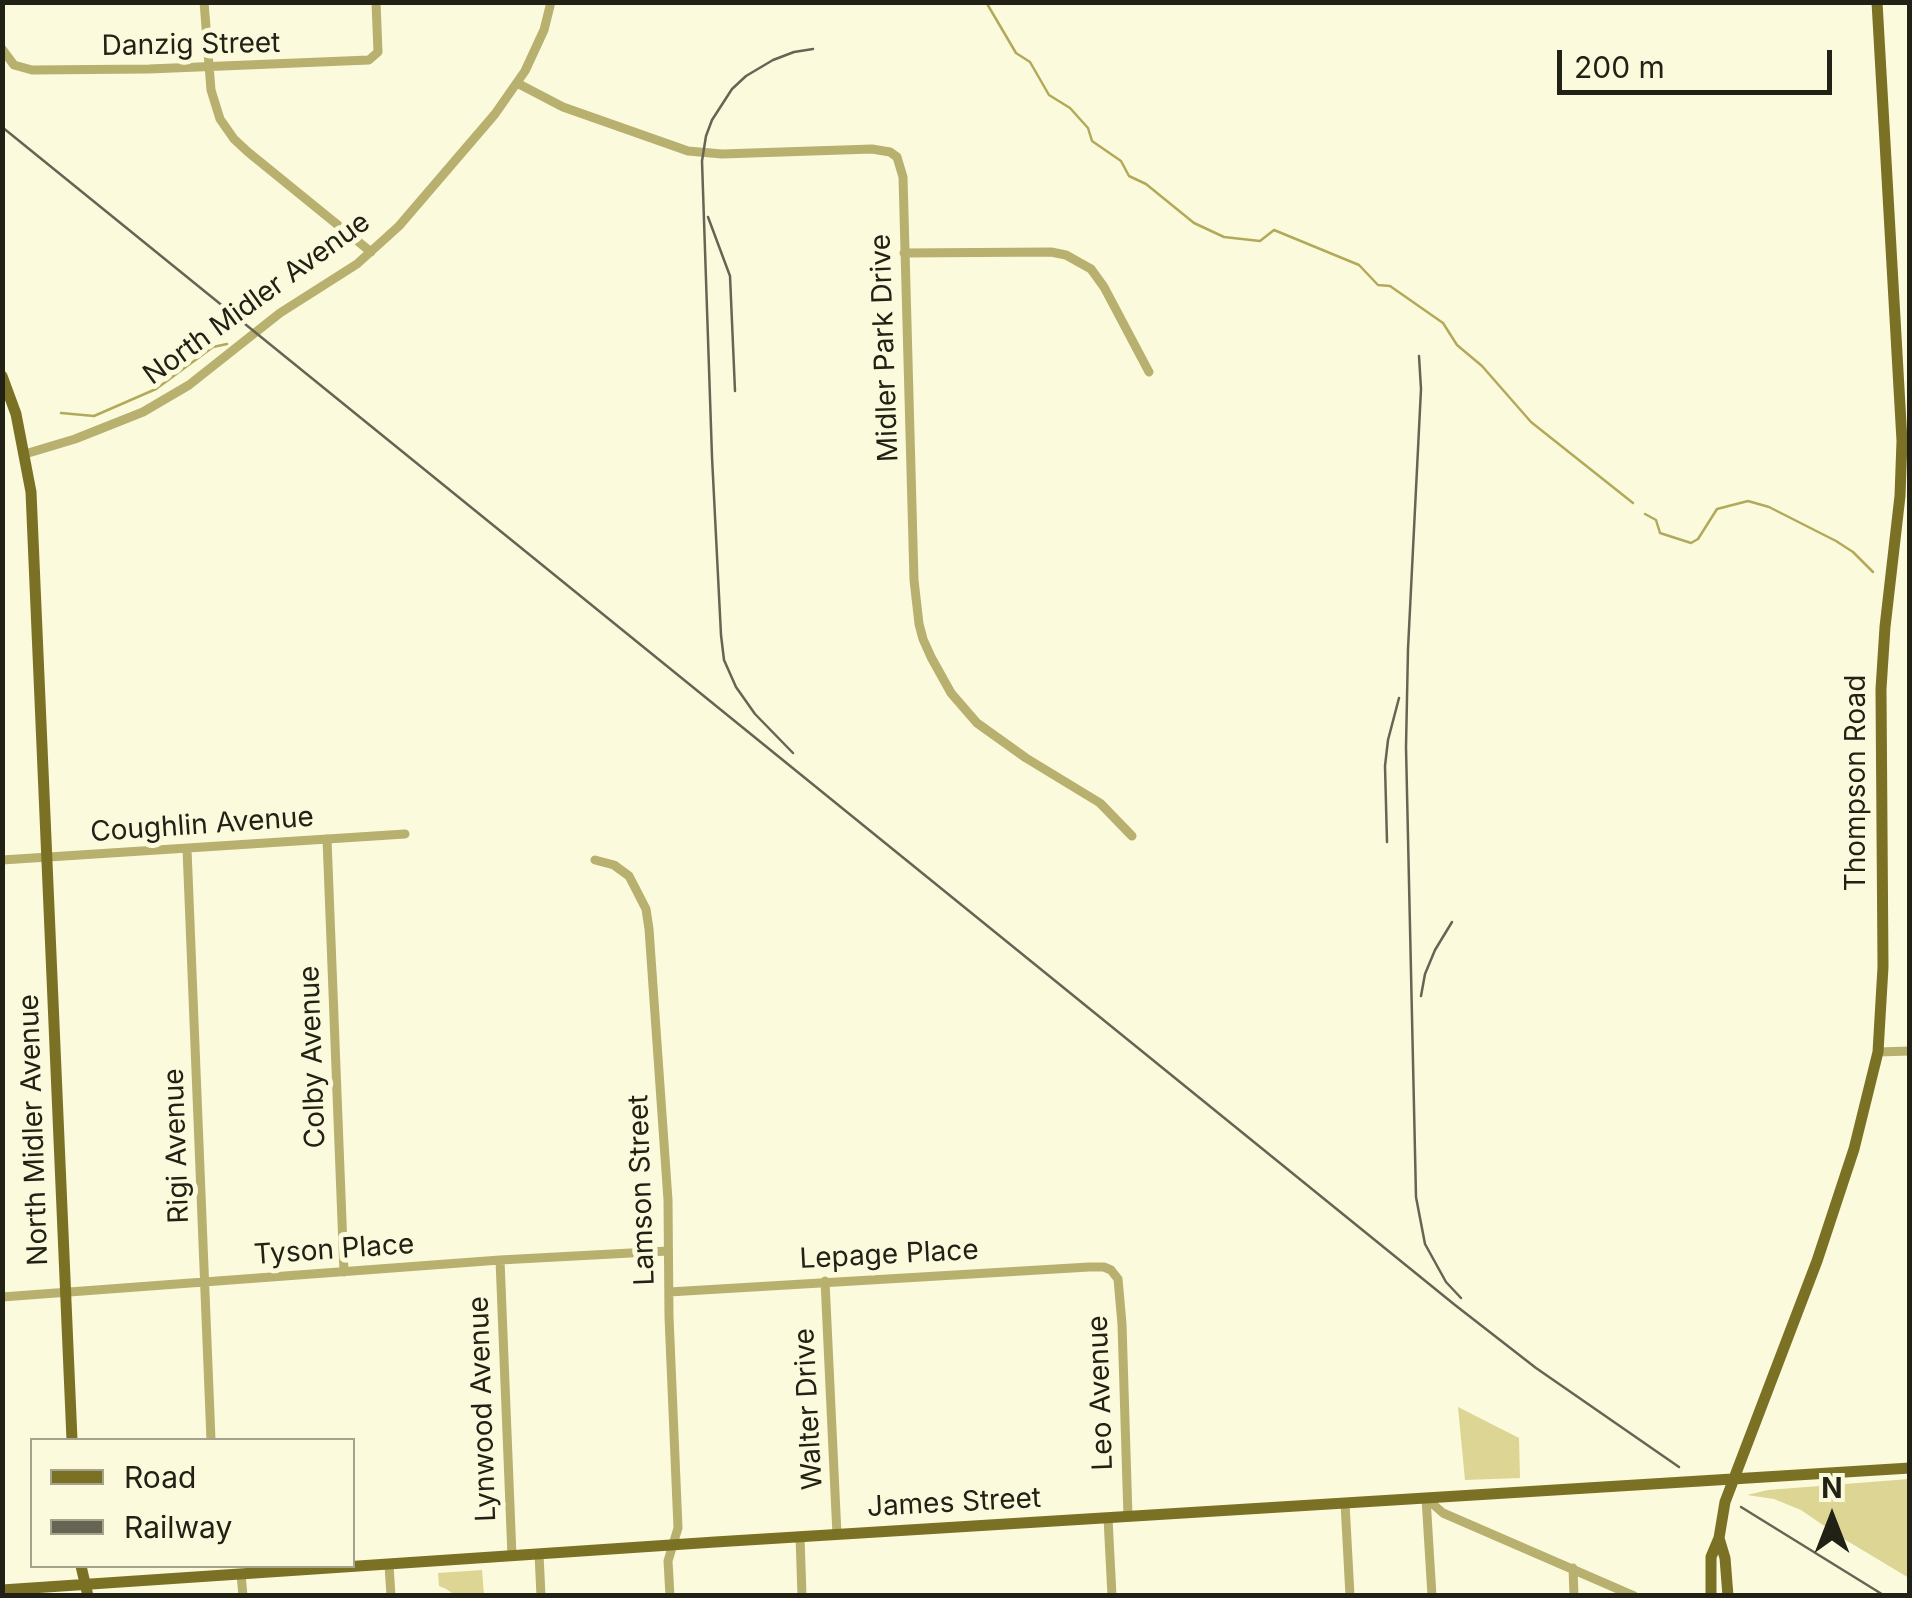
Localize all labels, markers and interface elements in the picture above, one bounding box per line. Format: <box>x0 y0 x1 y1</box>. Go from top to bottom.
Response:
street label: Danzig Street <box>101 27 281 63</box>
scale bar <box>1562 30 1837 92</box>
text: 200 m <box>1574 49 1665 85</box>
street label: North Midler Avenue <box>137 206 377 392</box>
street label: Midler Park Drive <box>864 233 906 463</box>
street label: Thompson Road <box>1840 675 1874 891</box>
street label: Coughlin Avenue <box>89 800 315 850</box>
street label: Colby Avenue <box>293 965 333 1149</box>
street label: North Midler Avenue <box>12 994 56 1266</box>
street label: Rigi Avenue <box>158 1068 196 1224</box>
street label: Lamson Street <box>622 1094 662 1286</box>
street label: Tyson Place <box>253 1228 415 1272</box>
street label: Lepage Place <box>799 1234 979 1276</box>
street label: Lynwood Avenue <box>462 1296 504 1522</box>
street label: Leo Avenue <box>1082 1315 1120 1471</box>
street label: Walter Drive <box>788 1327 830 1491</box>
legend <box>30 1438 355 1568</box>
text: Road <box>124 1459 196 1495</box>
north arrow <box>1782 1468 1882 1568</box>
text: N <box>1821 1471 1843 1505</box>
street label: James Street <box>866 1482 1042 1524</box>
text: Railway <box>124 1509 232 1545</box>

